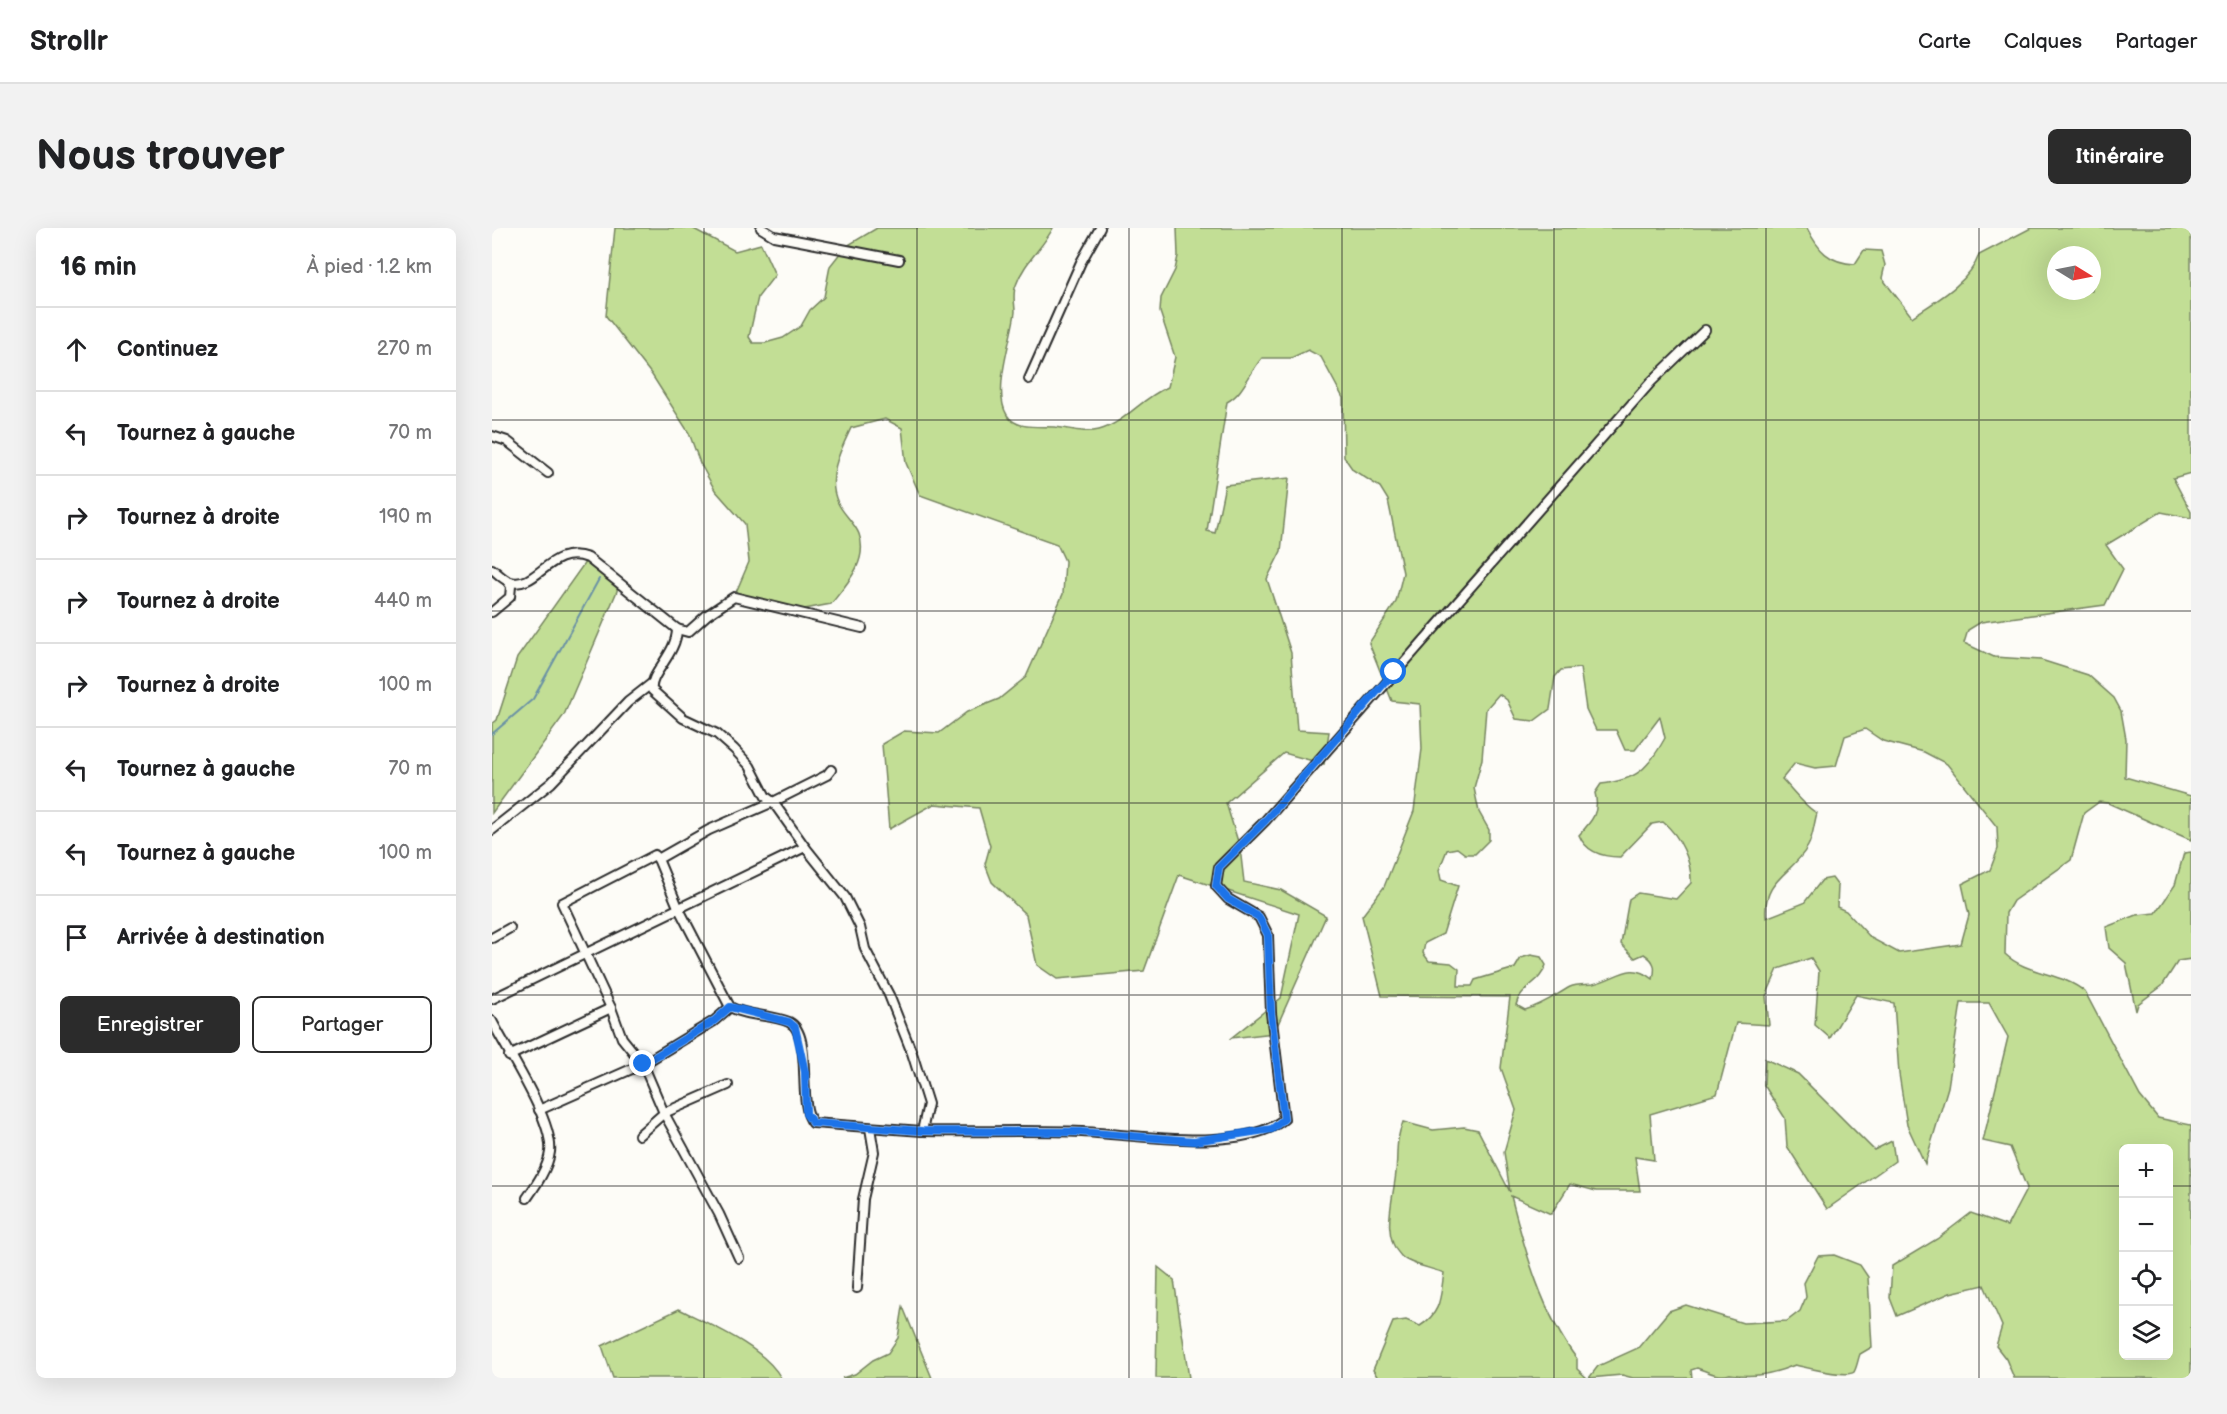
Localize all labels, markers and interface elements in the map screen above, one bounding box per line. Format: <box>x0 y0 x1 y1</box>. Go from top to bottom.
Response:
text: Strollr <box>30 25 108 58</box>
text: Carte <box>1918 29 1971 54</box>
text: Calques <box>2004 29 2082 54</box>
text: Partager <box>2115 29 2197 54</box>
button: Itinéraire <box>2048 129 2191 184</box>
text: Nous trouver <box>36 131 284 182</box>
north arrow <box>2047 246 2101 300</box>
text: 16 min <box>60 252 137 283</box>
text: À pied · 1.2 km <box>307 255 432 279</box>
icon: ahead <box>60 333 93 366</box>
text: Continuez <box>117 336 218 363</box>
text: 270 m <box>377 337 432 361</box>
icon: left <box>60 417 93 450</box>
text: Tournez à gauche <box>117 420 295 447</box>
text: 70 m <box>388 421 432 445</box>
icon: right <box>60 501 93 534</box>
text: Tournez à droite <box>117 504 280 531</box>
text: 190 m <box>379 505 432 529</box>
icon: right <box>60 585 93 618</box>
text: Tournez à droite <box>117 588 280 615</box>
text: 440 m <box>374 589 432 613</box>
route start <box>1380 658 1406 684</box>
icon: right <box>60 669 93 702</box>
text: Tournez à droite <box>117 672 280 699</box>
text: 100 m <box>379 673 432 697</box>
icon: left <box>60 753 93 786</box>
text: Tournez à gauche <box>117 756 295 783</box>
text: 70 m <box>388 757 432 781</box>
icon: left <box>60 837 93 870</box>
text: Tournez à gauche <box>117 840 295 867</box>
text: 100 m <box>379 841 432 865</box>
icon: arrive <box>60 921 93 954</box>
text: Arrivée à destination <box>117 924 325 951</box>
button: Enregistrer <box>60 996 240 1053</box>
button: Partager <box>252 996 432 1053</box>
route end <box>629 1050 655 1076</box>
map controls <box>2119 1144 2173 1360</box>
button: + <box>2119 1144 2173 1198</box>
button: − <box>2119 1198 2173 1252</box>
button: locate <box>2119 1252 2173 1306</box>
button: layers <box>2119 1306 2173 1360</box>

